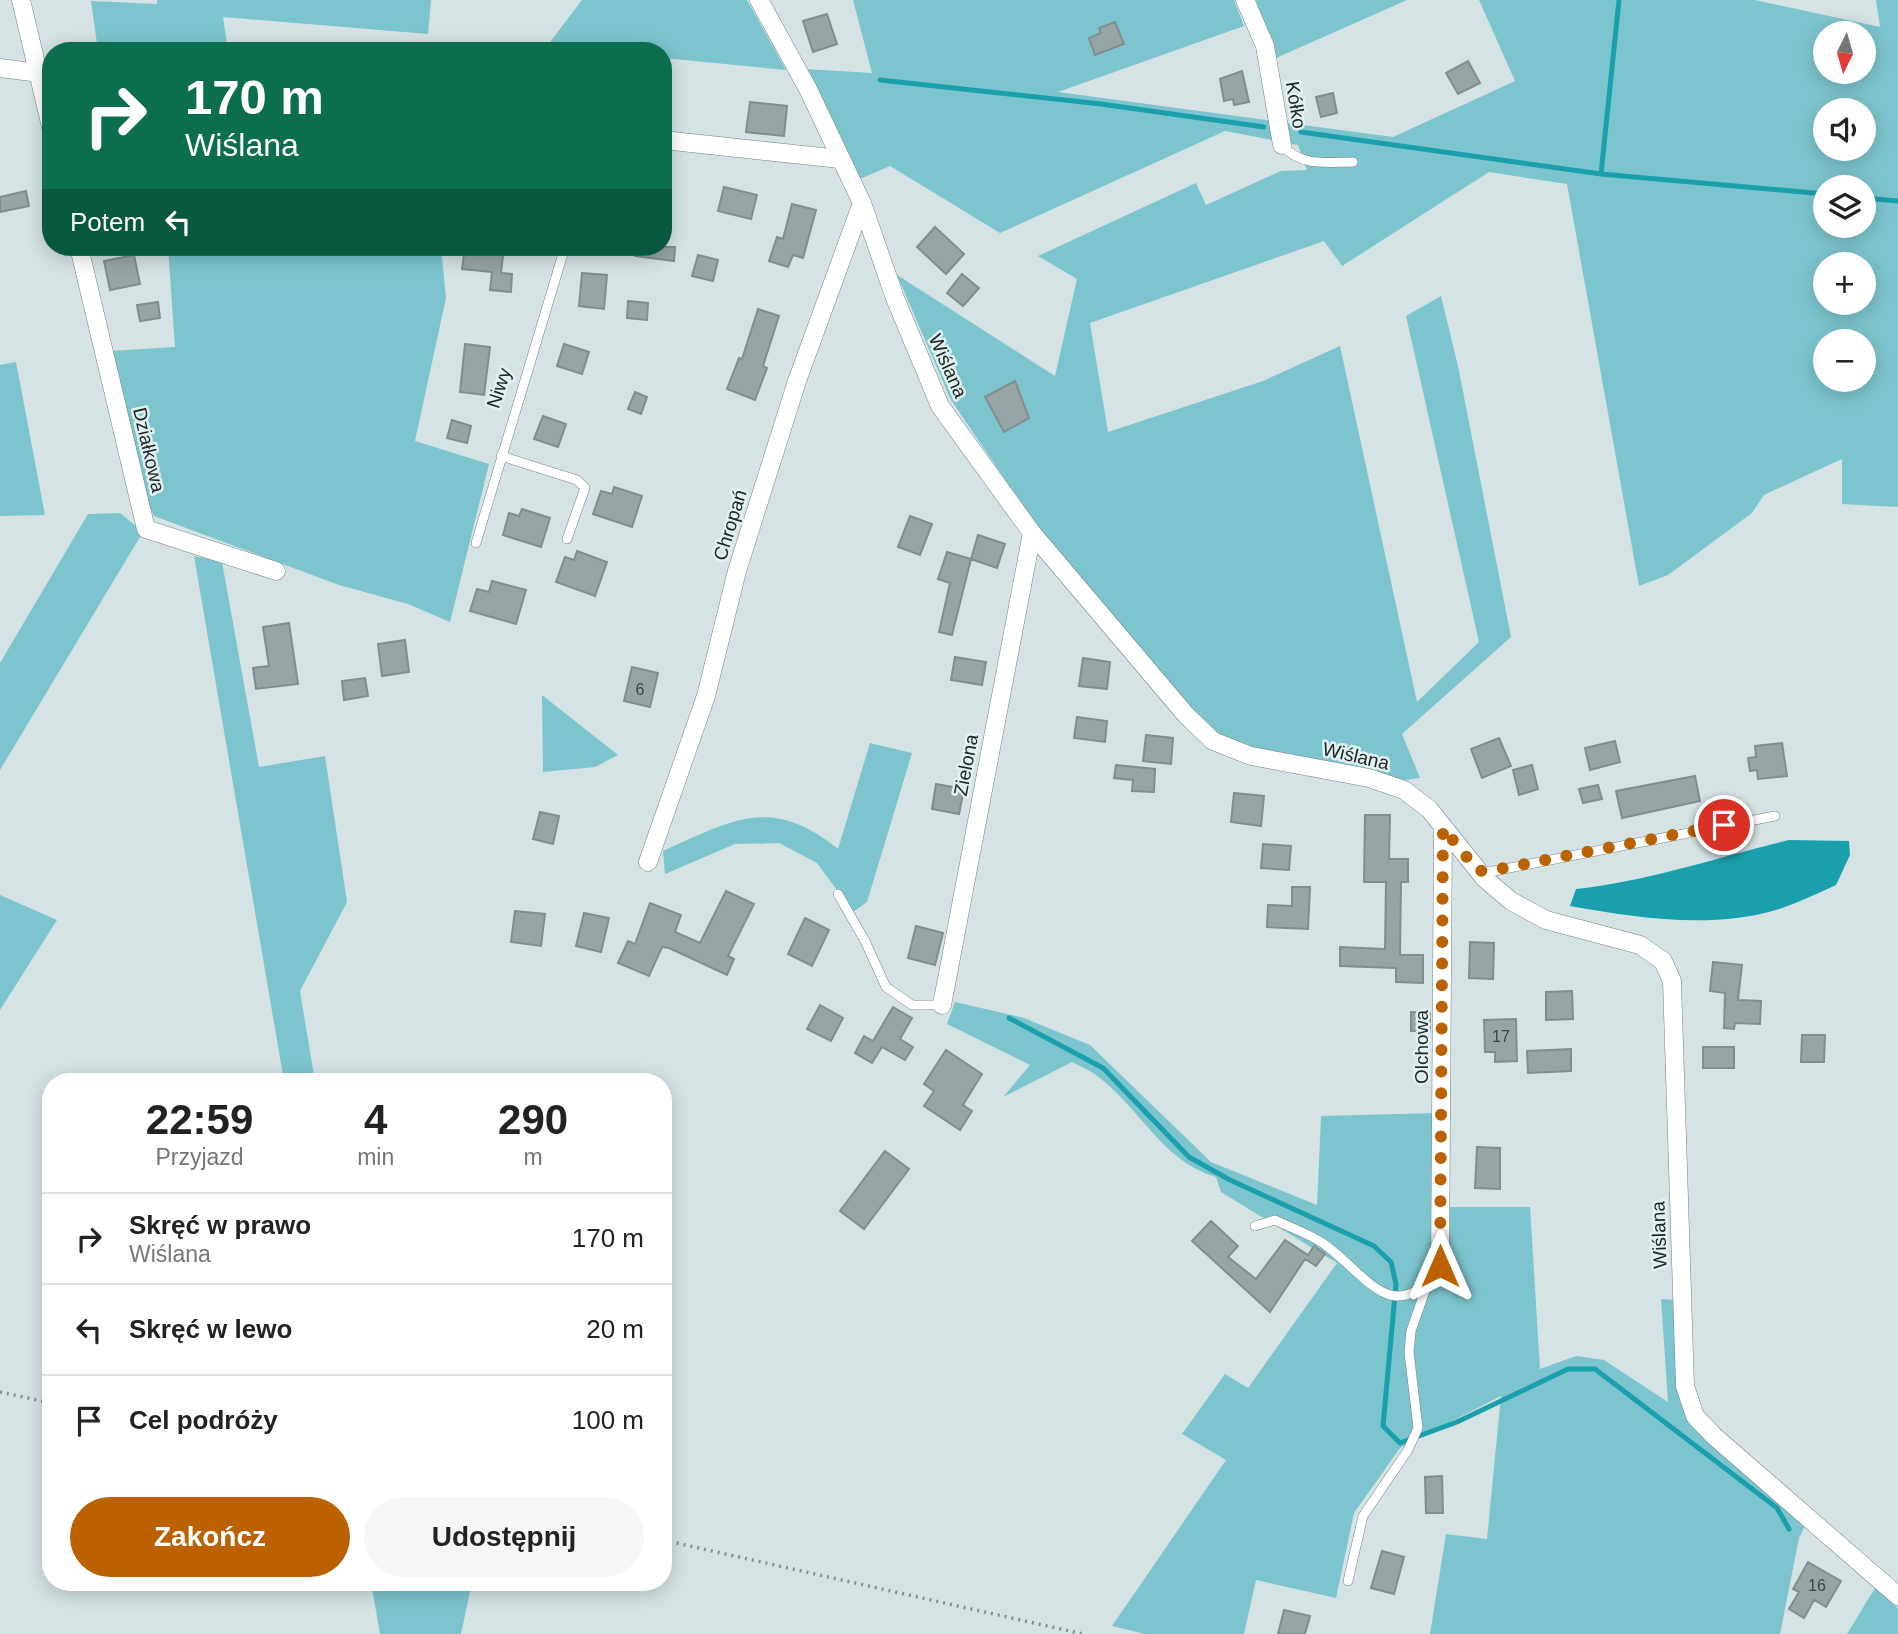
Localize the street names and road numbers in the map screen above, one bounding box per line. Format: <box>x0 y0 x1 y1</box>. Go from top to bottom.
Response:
street label: Kółko <box>1282 80 1310 130</box>
street label: Wiślana <box>925 331 972 402</box>
street label: Niwy <box>483 365 515 411</box>
street label: Działkowa <box>129 405 169 495</box>
street label: Chropań <box>709 487 751 563</box>
street label: Zielona <box>950 732 982 798</box>
street label: Wiślana <box>1321 738 1392 774</box>
street label: Olchowa <box>1411 1010 1432 1084</box>
street label: Wiślana <box>1647 1200 1671 1269</box>

